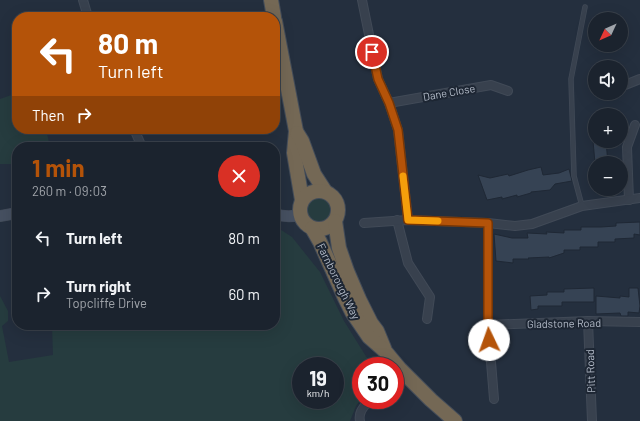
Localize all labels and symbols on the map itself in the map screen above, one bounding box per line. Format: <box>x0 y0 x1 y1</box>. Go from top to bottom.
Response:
north arrow <box>588 12 628 52</box>
pin <box>355 35 389 69</box>
street label: Dane Close <box>422 81 476 103</box>
street label: Farnborough Way <box>315 241 363 321</box>
street label: Gladstone Road <box>527 316 601 330</box>
position arrow <box>468 319 510 361</box>
street label: Pitt Road <box>583 349 597 393</box>
speed limit sign: 30 <box>352 357 404 409</box>

